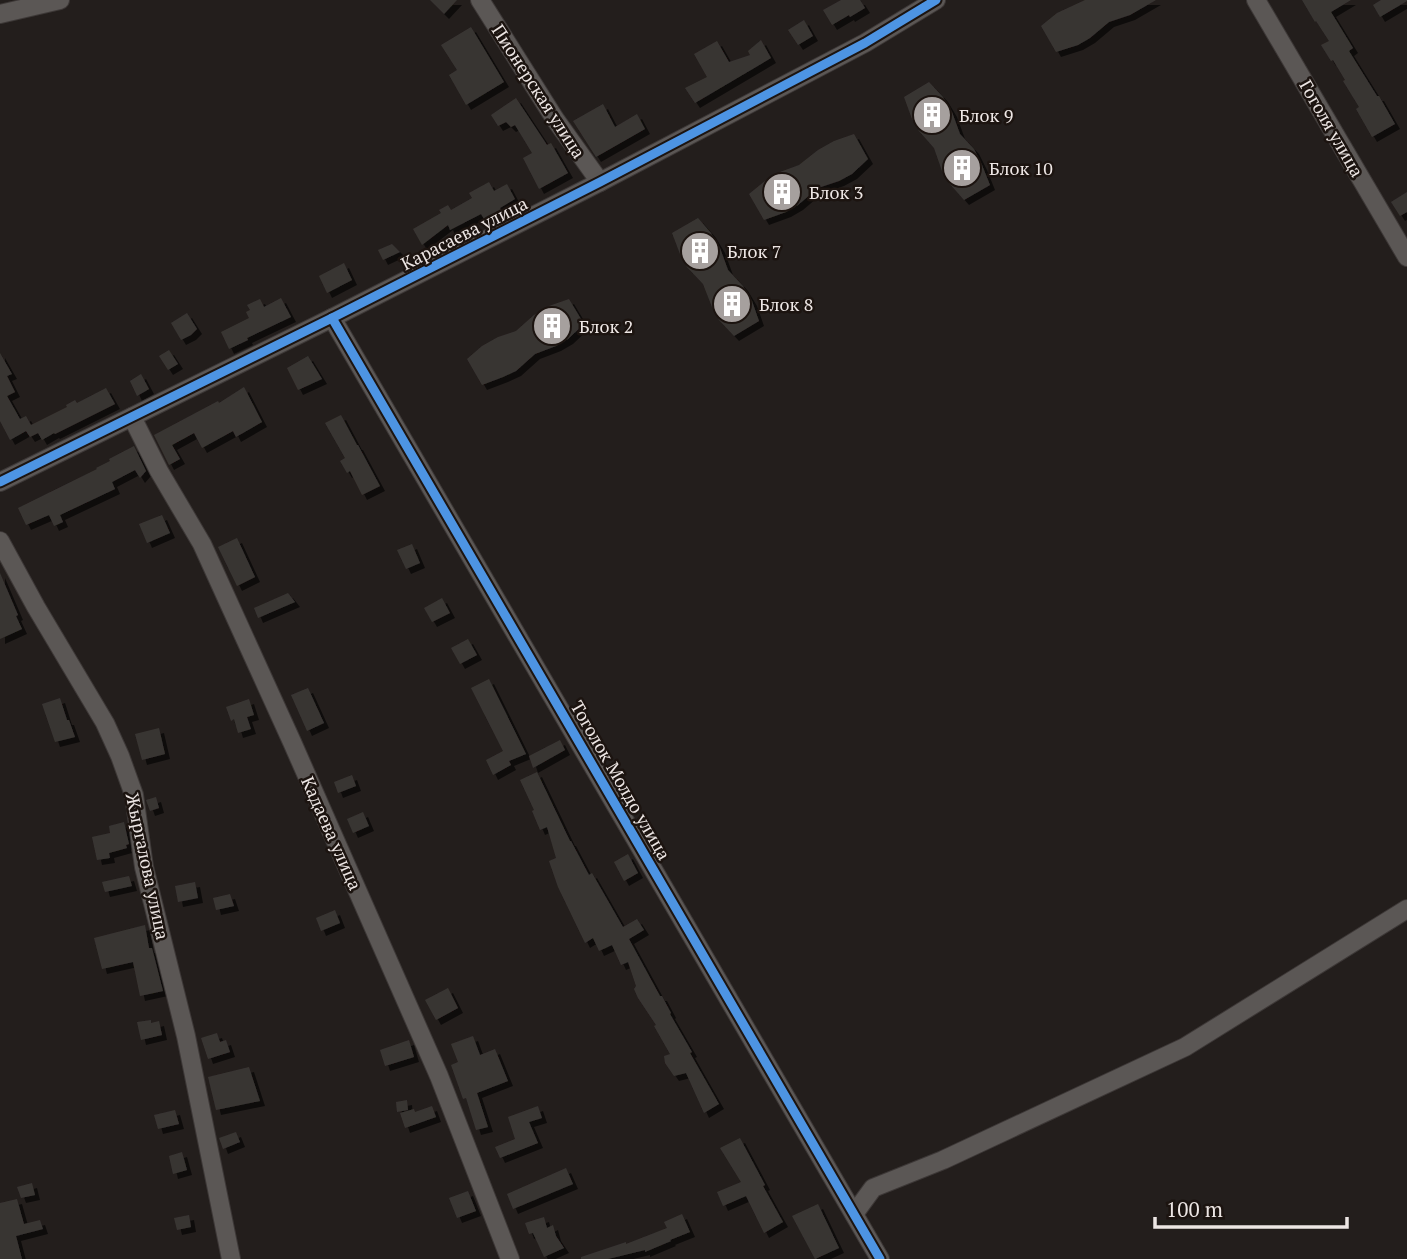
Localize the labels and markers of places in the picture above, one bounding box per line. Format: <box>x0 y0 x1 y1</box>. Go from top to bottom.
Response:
building icon: Блок 9 <box>911 94 953 136</box>
place label: Блок 9 <box>959 103 1013 127</box>
building icon: Блок 10 <box>941 147 983 189</box>
place label: Блок 10 <box>989 156 1053 180</box>
building icon: Блок 3 <box>761 171 803 213</box>
place label: Блок 3 <box>809 180 863 204</box>
building icon: Блок 7 <box>679 230 721 272</box>
place label: Блок 7 <box>727 239 781 263</box>
building icon: Блок 8 <box>711 283 753 325</box>
place label: Блок 8 <box>759 292 813 316</box>
building icon: Блок 2 <box>531 305 573 347</box>
place label: Блок 2 <box>579 314 633 338</box>

